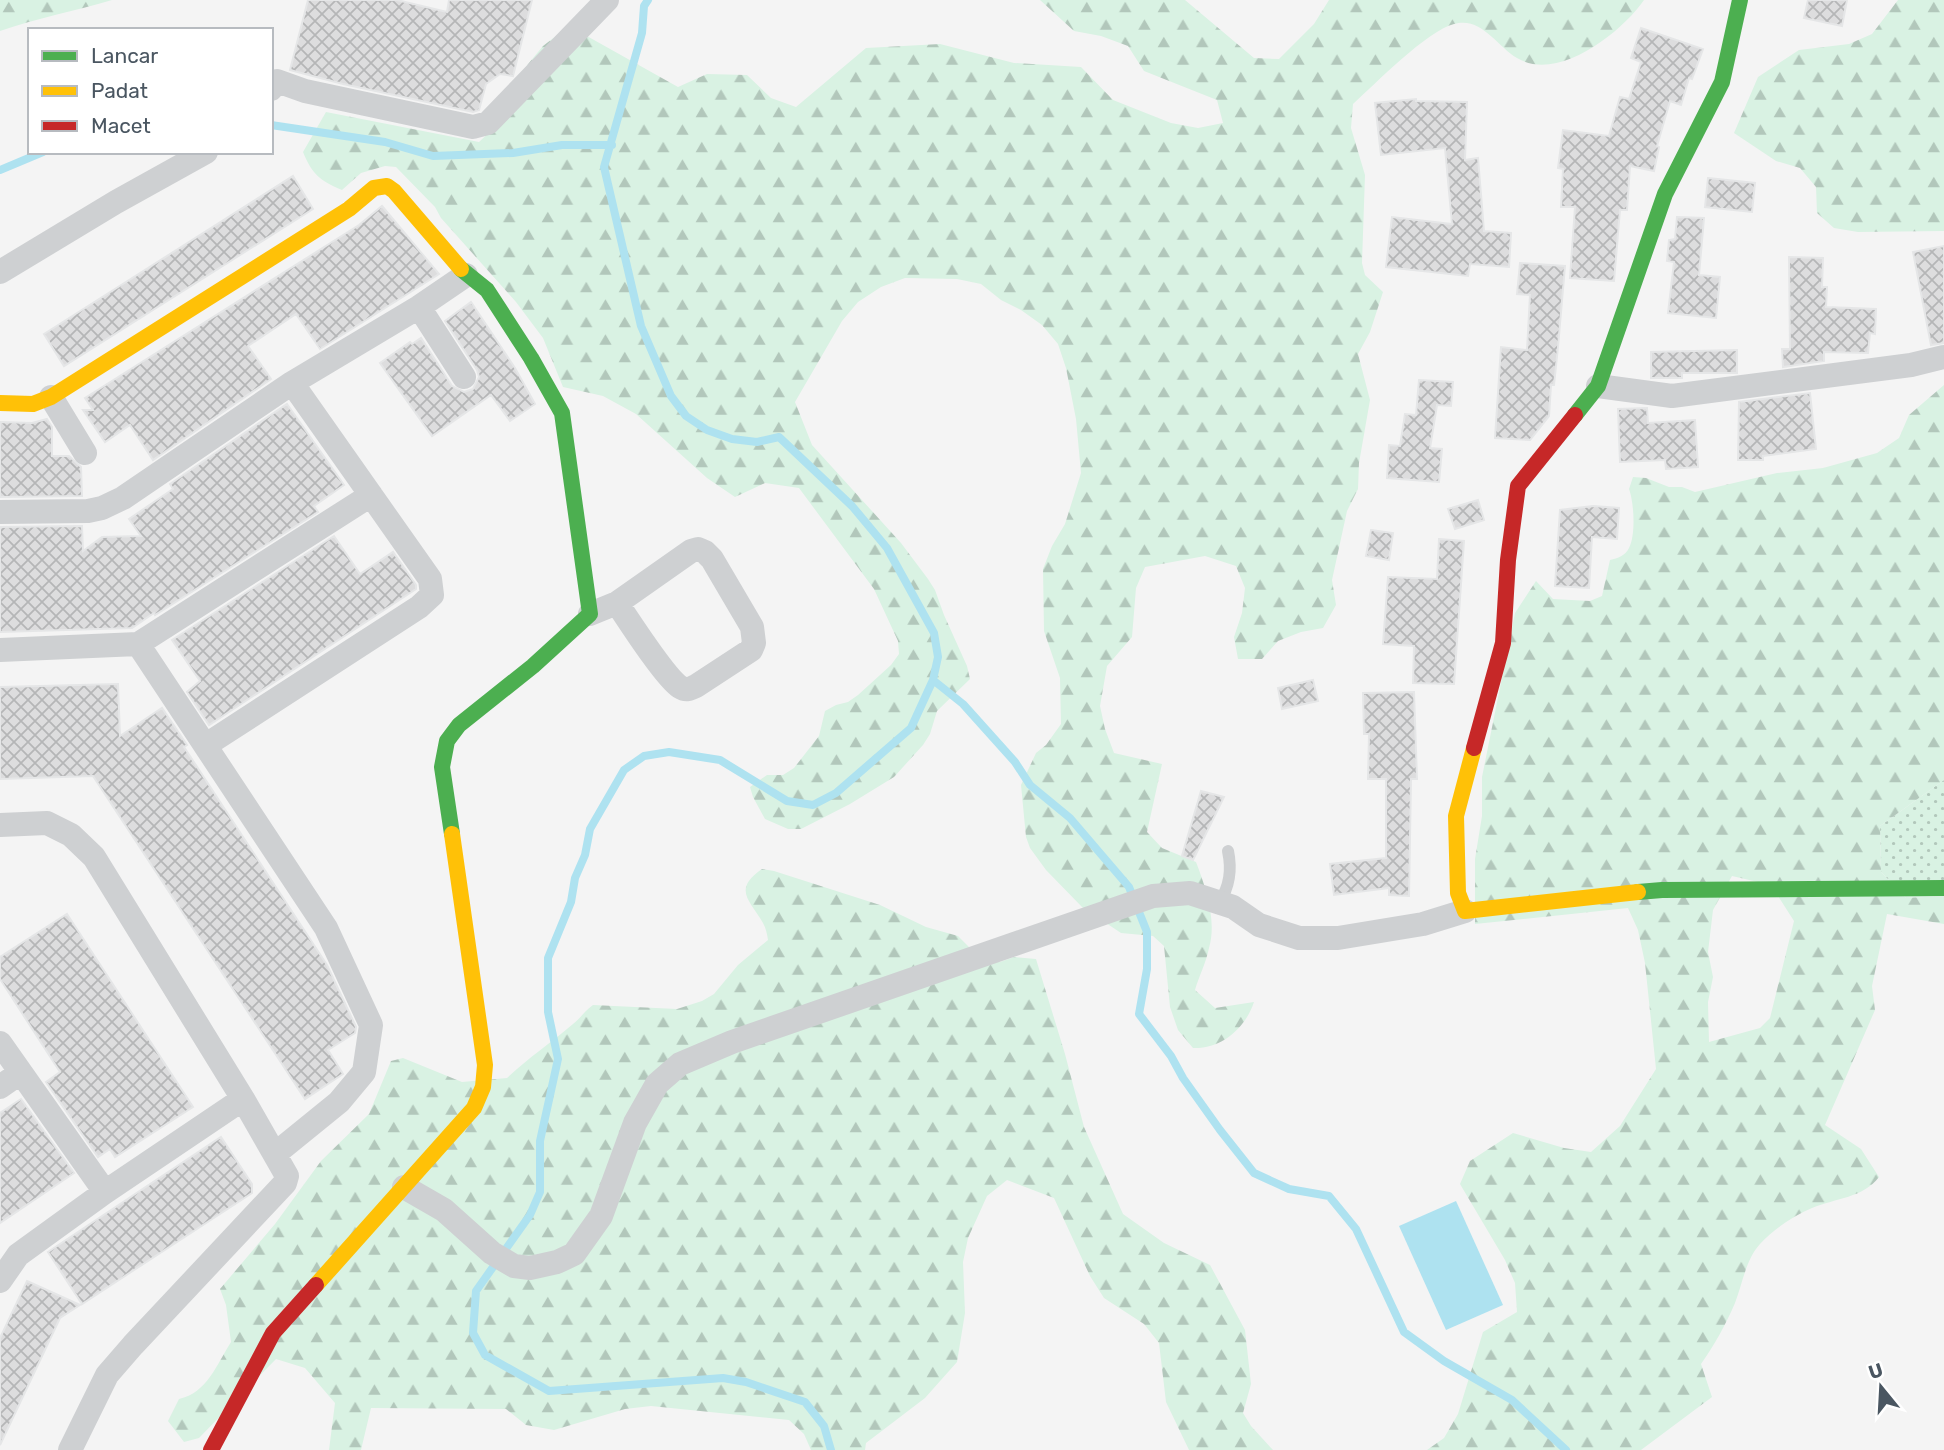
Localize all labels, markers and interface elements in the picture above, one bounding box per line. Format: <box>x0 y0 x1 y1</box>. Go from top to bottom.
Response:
legend <box>28 28 273 154</box>
text: Lancar <box>91 43 158 68</box>
text: Padat <box>91 78 148 103</box>
text: Macet <box>91 113 151 138</box>
north arrow <box>1846 1352 1916 1422</box>
text: U <box>1866 1358 1886 1384</box>

